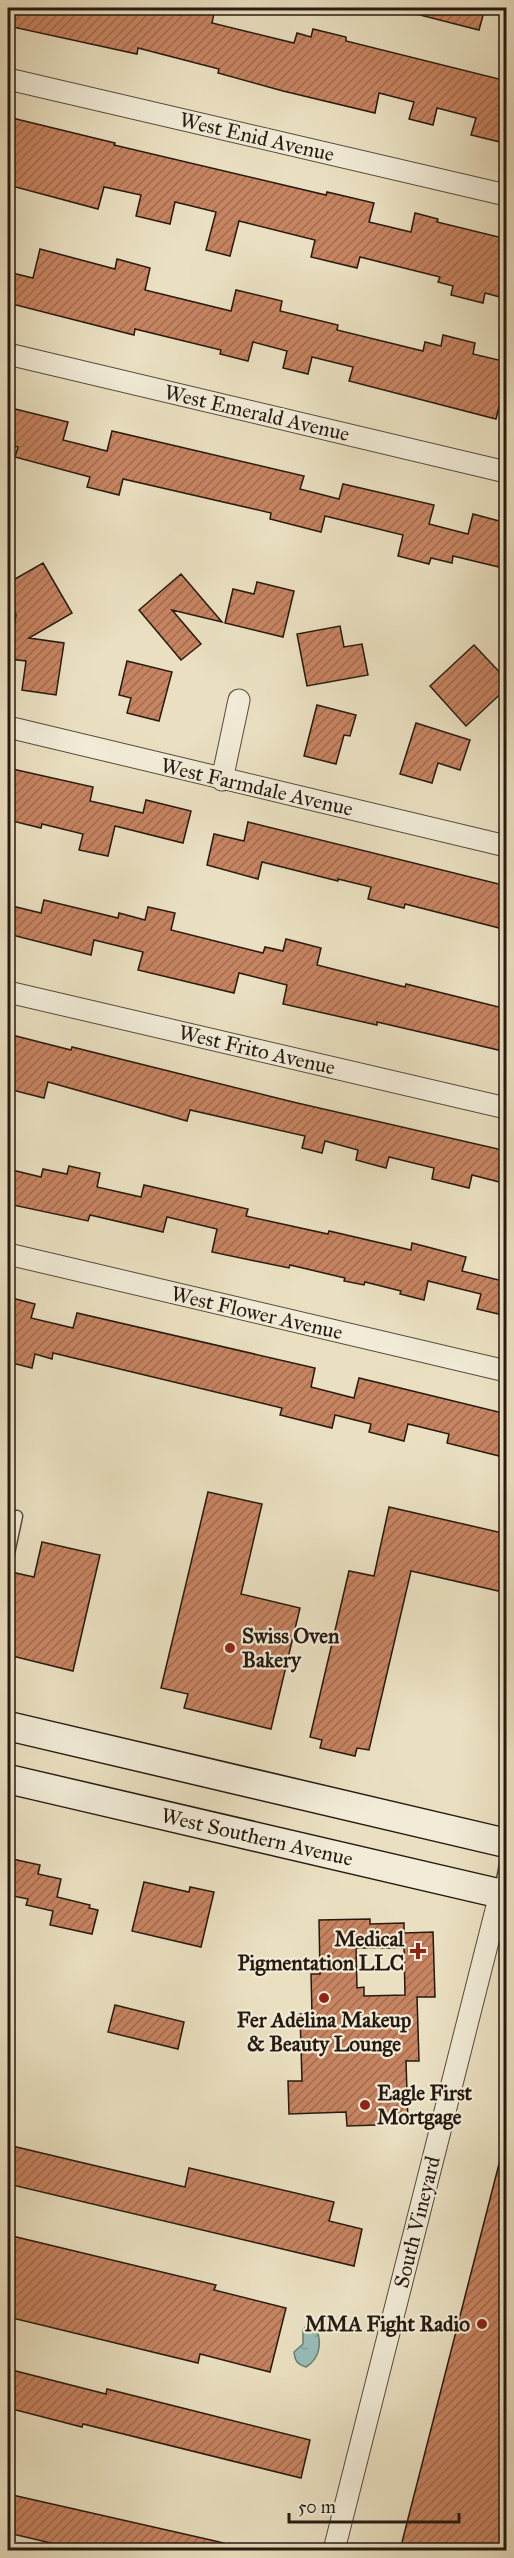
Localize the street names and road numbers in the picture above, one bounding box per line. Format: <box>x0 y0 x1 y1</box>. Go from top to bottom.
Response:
street label: West Enid Avenue <box>177 107 337 167</box>
street label: West Emerald Avenue <box>162 379 352 447</box>
street label: West Farmdale Avenue <box>158 752 356 822</box>
street label: West Frito Avenue <box>176 1019 338 1081</box>
street label: West Flower Avenue <box>169 1281 346 1345</box>
street label: West Southern Avenue <box>159 1802 356 1872</box>
street label: South Vineyard <box>388 2153 446 2291</box>

